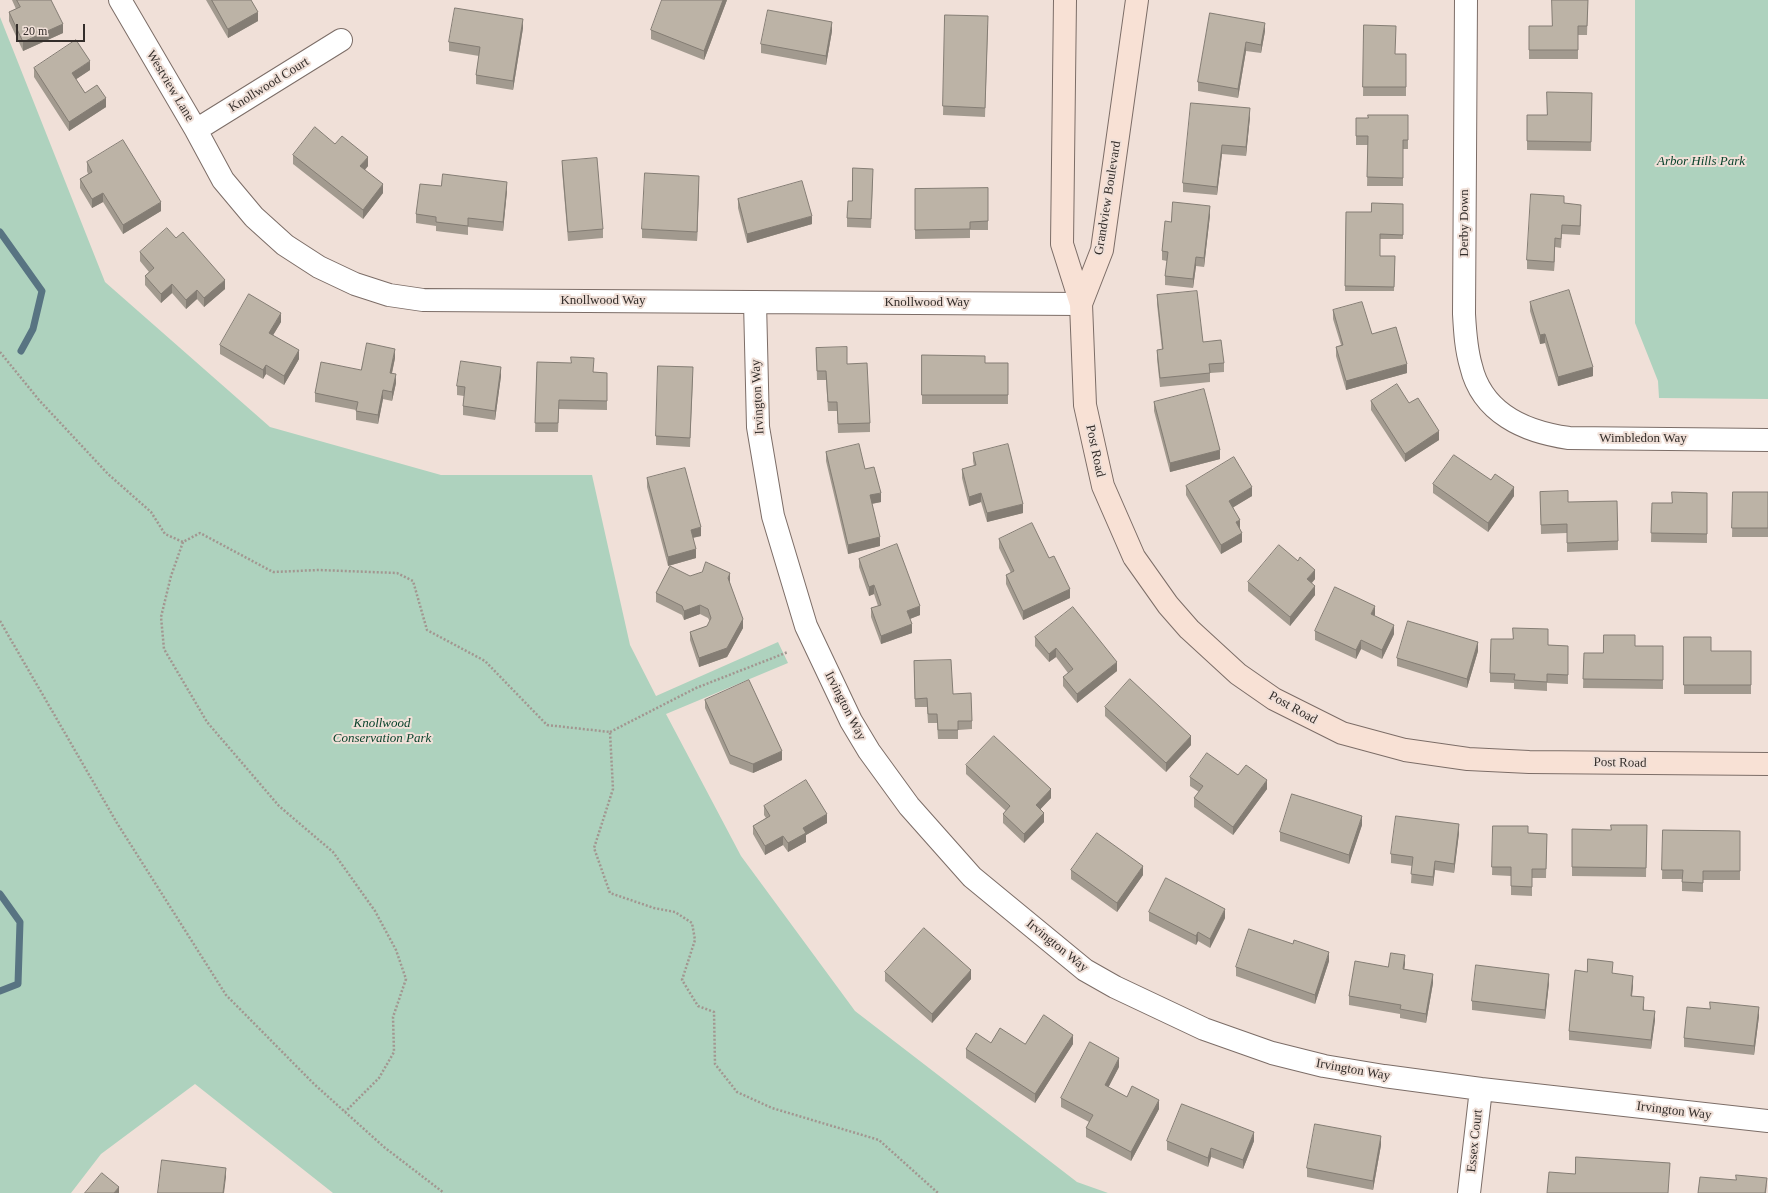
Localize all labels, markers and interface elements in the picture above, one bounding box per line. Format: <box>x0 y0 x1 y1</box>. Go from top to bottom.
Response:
scale bar <box>18 16 87 42</box>
text: 20 m <box>23 24 47 38</box>
street label: Westview Lane <box>143 48 197 124</box>
street label: Knollwood Court <box>226 54 312 116</box>
street label: Grandview Boulevard <box>1091 140 1125 256</box>
park label: Arbor Hills Park <box>1657 154 1745 170</box>
street label: Derby Down <box>1457 189 1473 257</box>
street label: Knollwood Way <box>560 293 646 309</box>
street label: Knollwood Way <box>884 295 970 311</box>
street label: Irvington Way <box>748 359 768 435</box>
street label: Post Road <box>1082 423 1108 479</box>
street label: Wimbledon Way <box>1599 431 1687 447</box>
street label: Irvington Way <box>821 669 869 743</box>
street label: Post Road <box>1266 688 1320 728</box>
park label: Knollwood Conservation Park <box>333 716 431 747</box>
street label: Post Road <box>1593 755 1647 771</box>
street label: Irvington Way <box>1023 916 1091 976</box>
street label: Irvington Way <box>1315 1056 1391 1084</box>
street label: Irvington Way <box>1636 1099 1712 1123</box>
street label: Essex Court <box>1464 1109 1486 1173</box>

